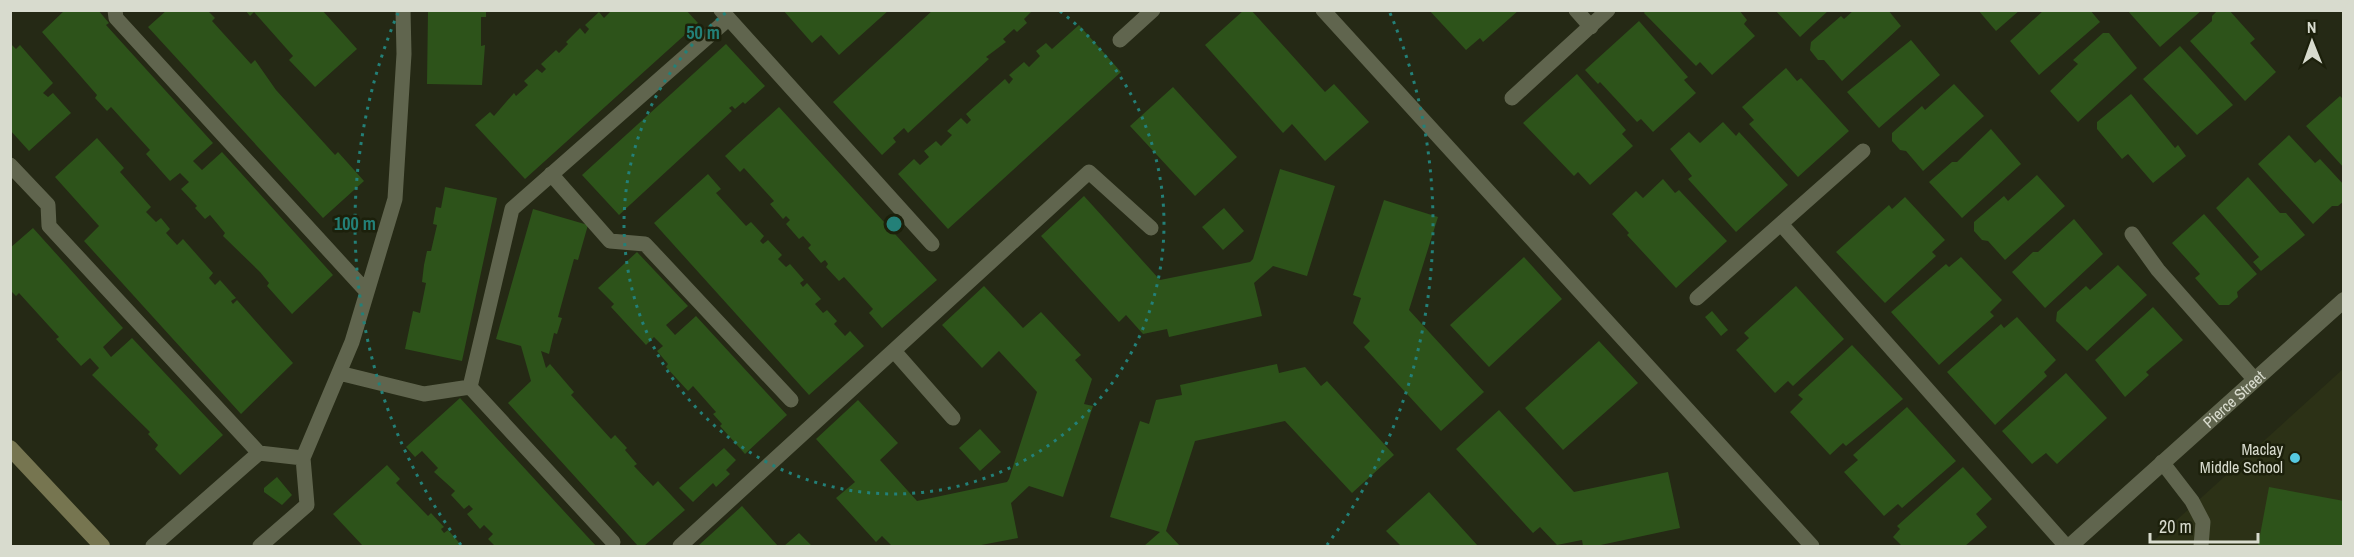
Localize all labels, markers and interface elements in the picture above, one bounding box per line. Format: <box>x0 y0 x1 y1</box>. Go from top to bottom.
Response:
north arrow <box>2282 12 2342 72</box>
text: N <box>2307 16 2317 38</box>
text: 50 m <box>686 20 720 45</box>
text: 100 m <box>334 211 376 236</box>
centre of rings <box>884 214 904 234</box>
street label: Pierce Street <box>2198 365 2270 433</box>
place label: Maclay Middle School <box>2200 438 2283 478</box>
marker: Maclay Middle School <box>2288 451 2302 465</box>
scale bar <box>2150 506 2258 544</box>
text: 20 m <box>2159 514 2192 539</box>

